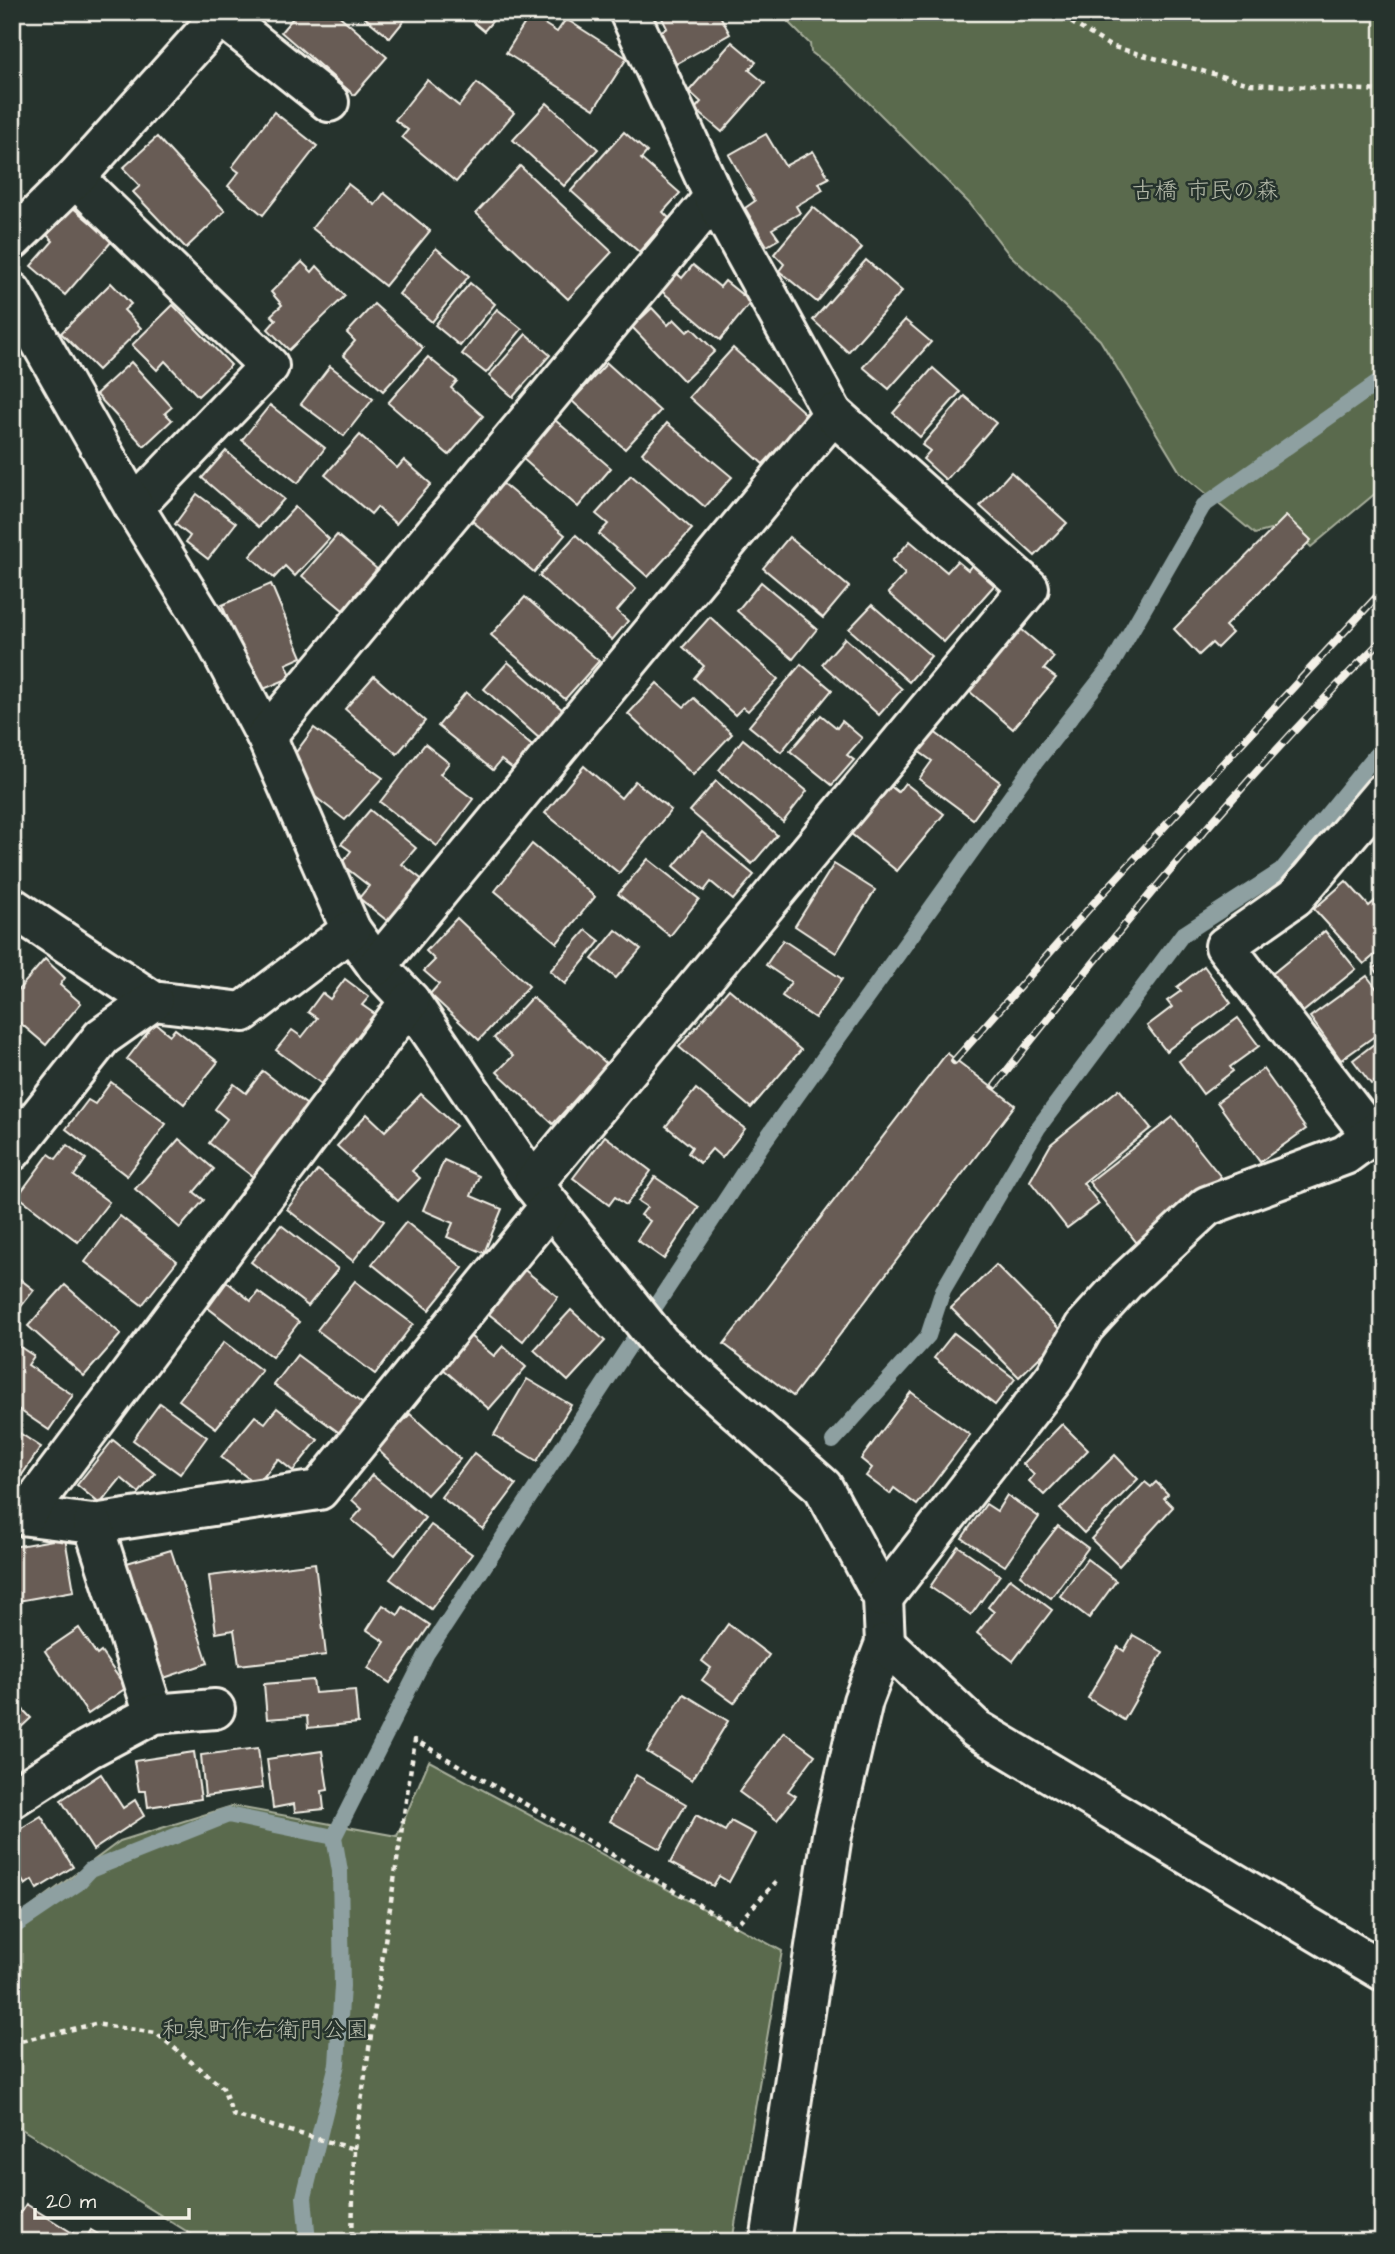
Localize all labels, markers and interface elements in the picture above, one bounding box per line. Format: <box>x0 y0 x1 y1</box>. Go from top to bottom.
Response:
park label: 古橋 市民の森 <box>1131 175 1279 207</box>
park label: 和泉町作右衛門公園 <box>162 2014 369 2046</box>
scale bar <box>35 2177 189 2221</box>
text: 20 m <box>46 2187 97 2216</box>

